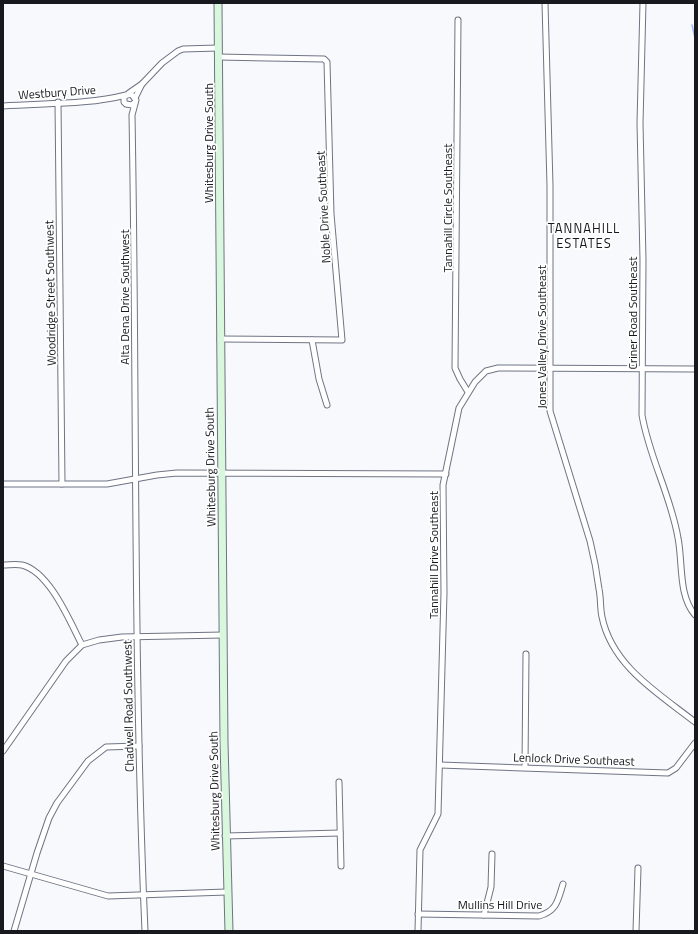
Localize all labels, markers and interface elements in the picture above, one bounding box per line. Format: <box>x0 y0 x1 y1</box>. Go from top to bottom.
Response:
street label: Westbury Drive <box>18 80 96 104</box>
street label: Whitesburg Drive South <box>199 83 218 203</box>
street label: Tannahill Circle Southeast <box>438 143 457 273</box>
street label: Noble Drive Southeast <box>311 149 335 264</box>
district label: TANNAHILL ESTATES <box>548 218 620 253</box>
street label: Woodridge Street Southwest <box>39 219 61 366</box>
street label: Alta Dena Drive Southwest <box>115 229 134 365</box>
street label: Criner Road Southeast <box>623 256 642 369</box>
street label: Jones Valley Drive Southeast <box>532 264 551 409</box>
street label: Whitesburg Drive South <box>199 407 221 527</box>
street label: Tannahill Drive Southeast <box>424 490 443 619</box>
street label: Chadwell Road Southwest <box>117 639 139 772</box>
street label: Whitesburg Drive South <box>203 731 225 851</box>
street label: Lenlock Drive Southeast <box>513 747 636 771</box>
street label: Mullins Hill Drive <box>458 895 542 914</box>

